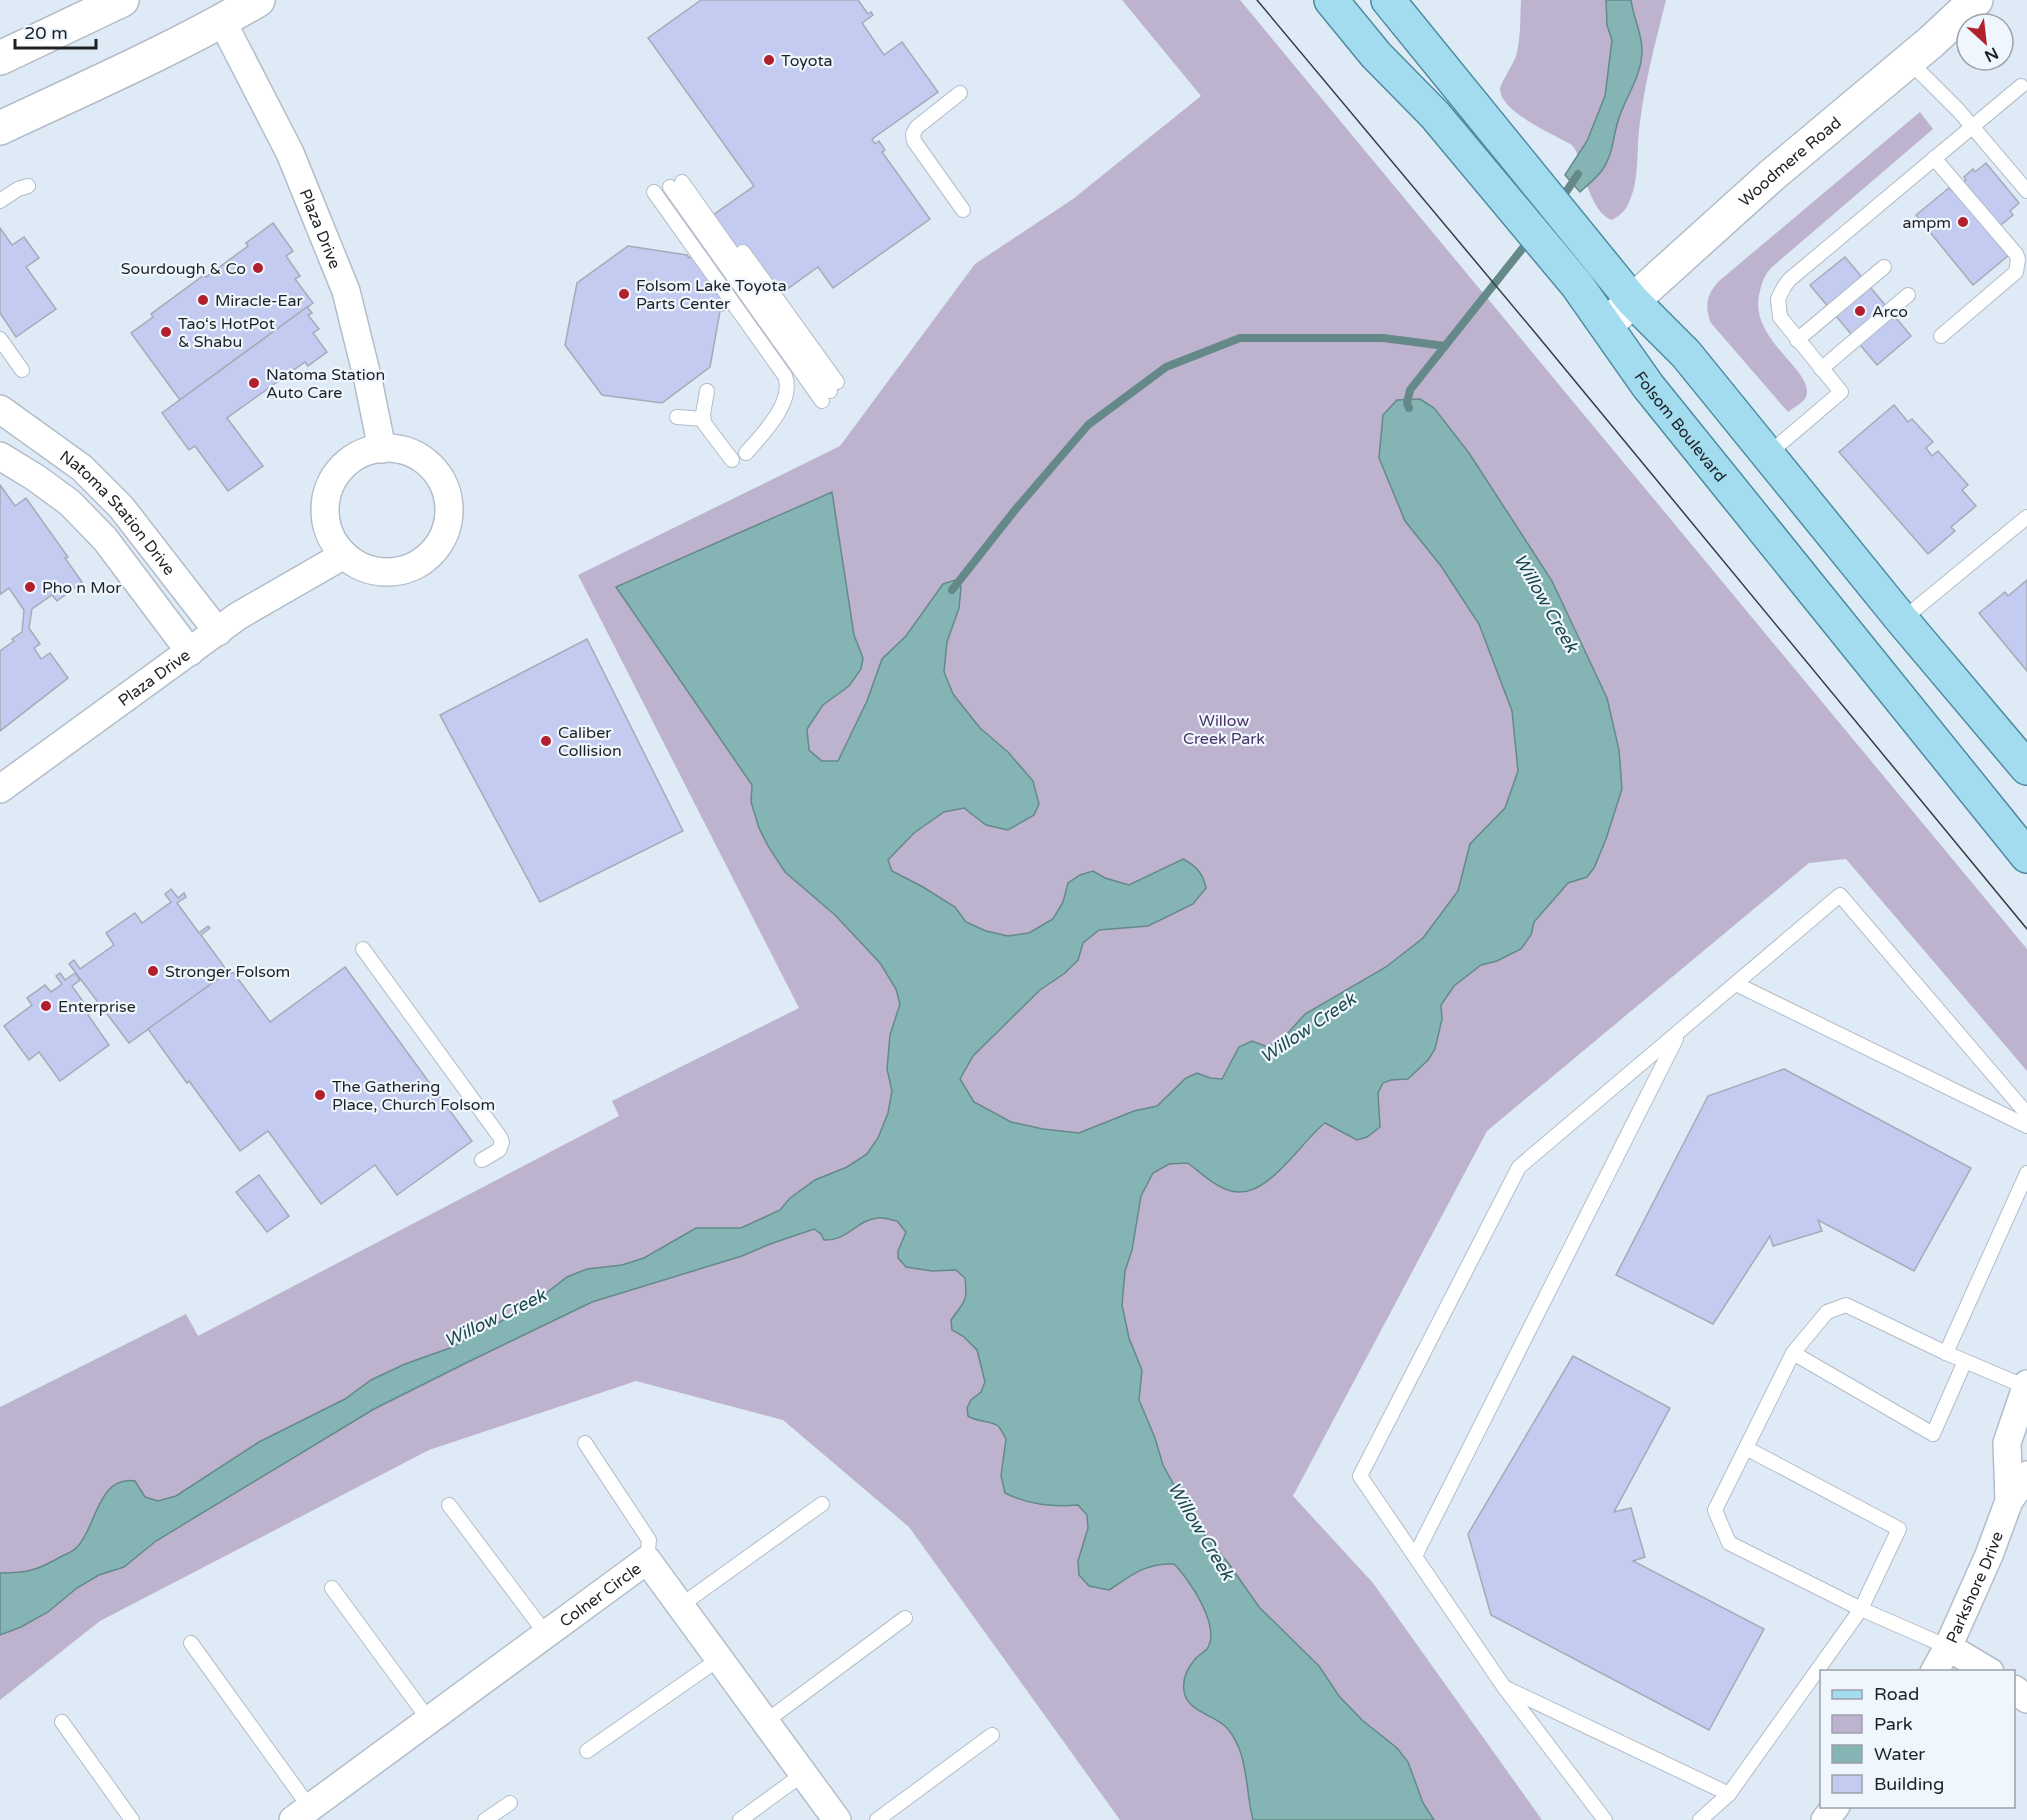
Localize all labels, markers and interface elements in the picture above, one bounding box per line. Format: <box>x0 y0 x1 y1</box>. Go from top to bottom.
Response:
scale bar <box>15 12 96 50</box>
north arrow <box>1955 12 2015 72</box>
text: 20 m <box>24 22 68 44</box>
text: N <box>1981 43 2002 66</box>
place label: Toyota <box>781 51 833 71</box>
marker: Toyota <box>762 53 776 67</box>
street label: Woodmere Road <box>1735 113 1845 211</box>
street label: Plaza Drive <box>295 186 345 272</box>
place label: ampm <box>1903 213 1951 233</box>
marker: ampm <box>1956 215 1970 229</box>
place label: Sourdough & Co <box>121 259 246 279</box>
marker: Sourdough & Co <box>251 261 265 275</box>
place label: Folsom Lake Toyota Parts Center <box>636 276 787 314</box>
marker: Folsom Lake Toyota Parts Center <box>617 287 631 301</box>
place label: Miracle-Ear <box>215 291 304 311</box>
marker: Miracle-Ear <box>196 293 210 307</box>
place label: Arco <box>1872 302 1908 322</box>
marker: Arco <box>1853 304 1867 318</box>
place label: Tao‘s HotPot & Shabu <box>178 314 275 352</box>
marker: Tao‘s HotPot & Shabu <box>159 325 173 339</box>
place label: Natoma Station Auto Care <box>266 365 385 403</box>
street label: Folsom Boulevard <box>1630 368 1730 486</box>
marker: Natoma Station Auto Care <box>247 376 261 390</box>
street label: Natoma Station Drive <box>56 446 179 580</box>
water label: Willow Creek <box>1509 550 1584 657</box>
place label: Pho n Mor <box>42 578 122 598</box>
marker: Pho n Mor <box>23 580 37 594</box>
street label: Plaza Drive <box>114 645 194 711</box>
park label: Willow Creek Park <box>1183 711 1265 749</box>
place label: Caliber Collision <box>558 723 622 761</box>
marker: Caliber Collision <box>539 734 553 748</box>
place label: Stronger Folsom <box>165 962 290 982</box>
marker: Stronger Folsom <box>146 964 160 978</box>
water label: Willow Creek <box>1256 987 1361 1068</box>
place label: Enterprise <box>58 997 136 1017</box>
marker: Enterprise <box>39 999 53 1013</box>
place label: The Gathering Place, Church Folsom <box>332 1077 495 1115</box>
marker: The Gathering Place, Church Folsom <box>313 1088 327 1102</box>
water label: Willow Creek <box>441 1283 551 1352</box>
water label: Willow Creek <box>1163 1478 1239 1585</box>
street label: Parkshore Drive <box>1942 1529 2008 1647</box>
street label: Colner Circle <box>556 1559 645 1632</box>
legend <box>1820 1670 2015 1808</box>
text: Road <box>1874 1683 1919 1705</box>
text: Park <box>1874 1713 1913 1735</box>
text: Water <box>1874 1743 1925 1765</box>
text: Building <box>1874 1773 1944 1795</box>

